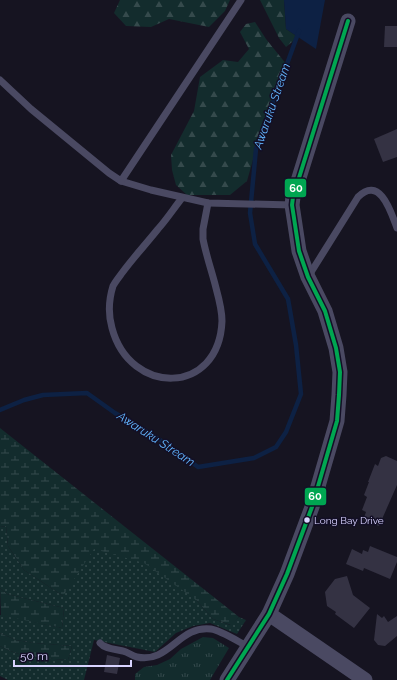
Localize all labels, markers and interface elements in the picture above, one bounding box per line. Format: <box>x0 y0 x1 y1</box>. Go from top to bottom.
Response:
water label: Awaruku Stream <box>250 61 293 152</box>
line badge: 60 <box>284 178 307 198</box>
text: 60 <box>289 182 303 195</box>
water label: Awaruku Stream <box>114 408 197 469</box>
line badge: 60 <box>304 487 327 506</box>
text: 60 <box>308 490 322 503</box>
marker: Long Bay Drive <box>302 515 312 525</box>
place label: Long Bay Drive <box>314 515 384 526</box>
scale bar <box>14 642 131 668</box>
text: 50 m <box>20 649 48 663</box>

